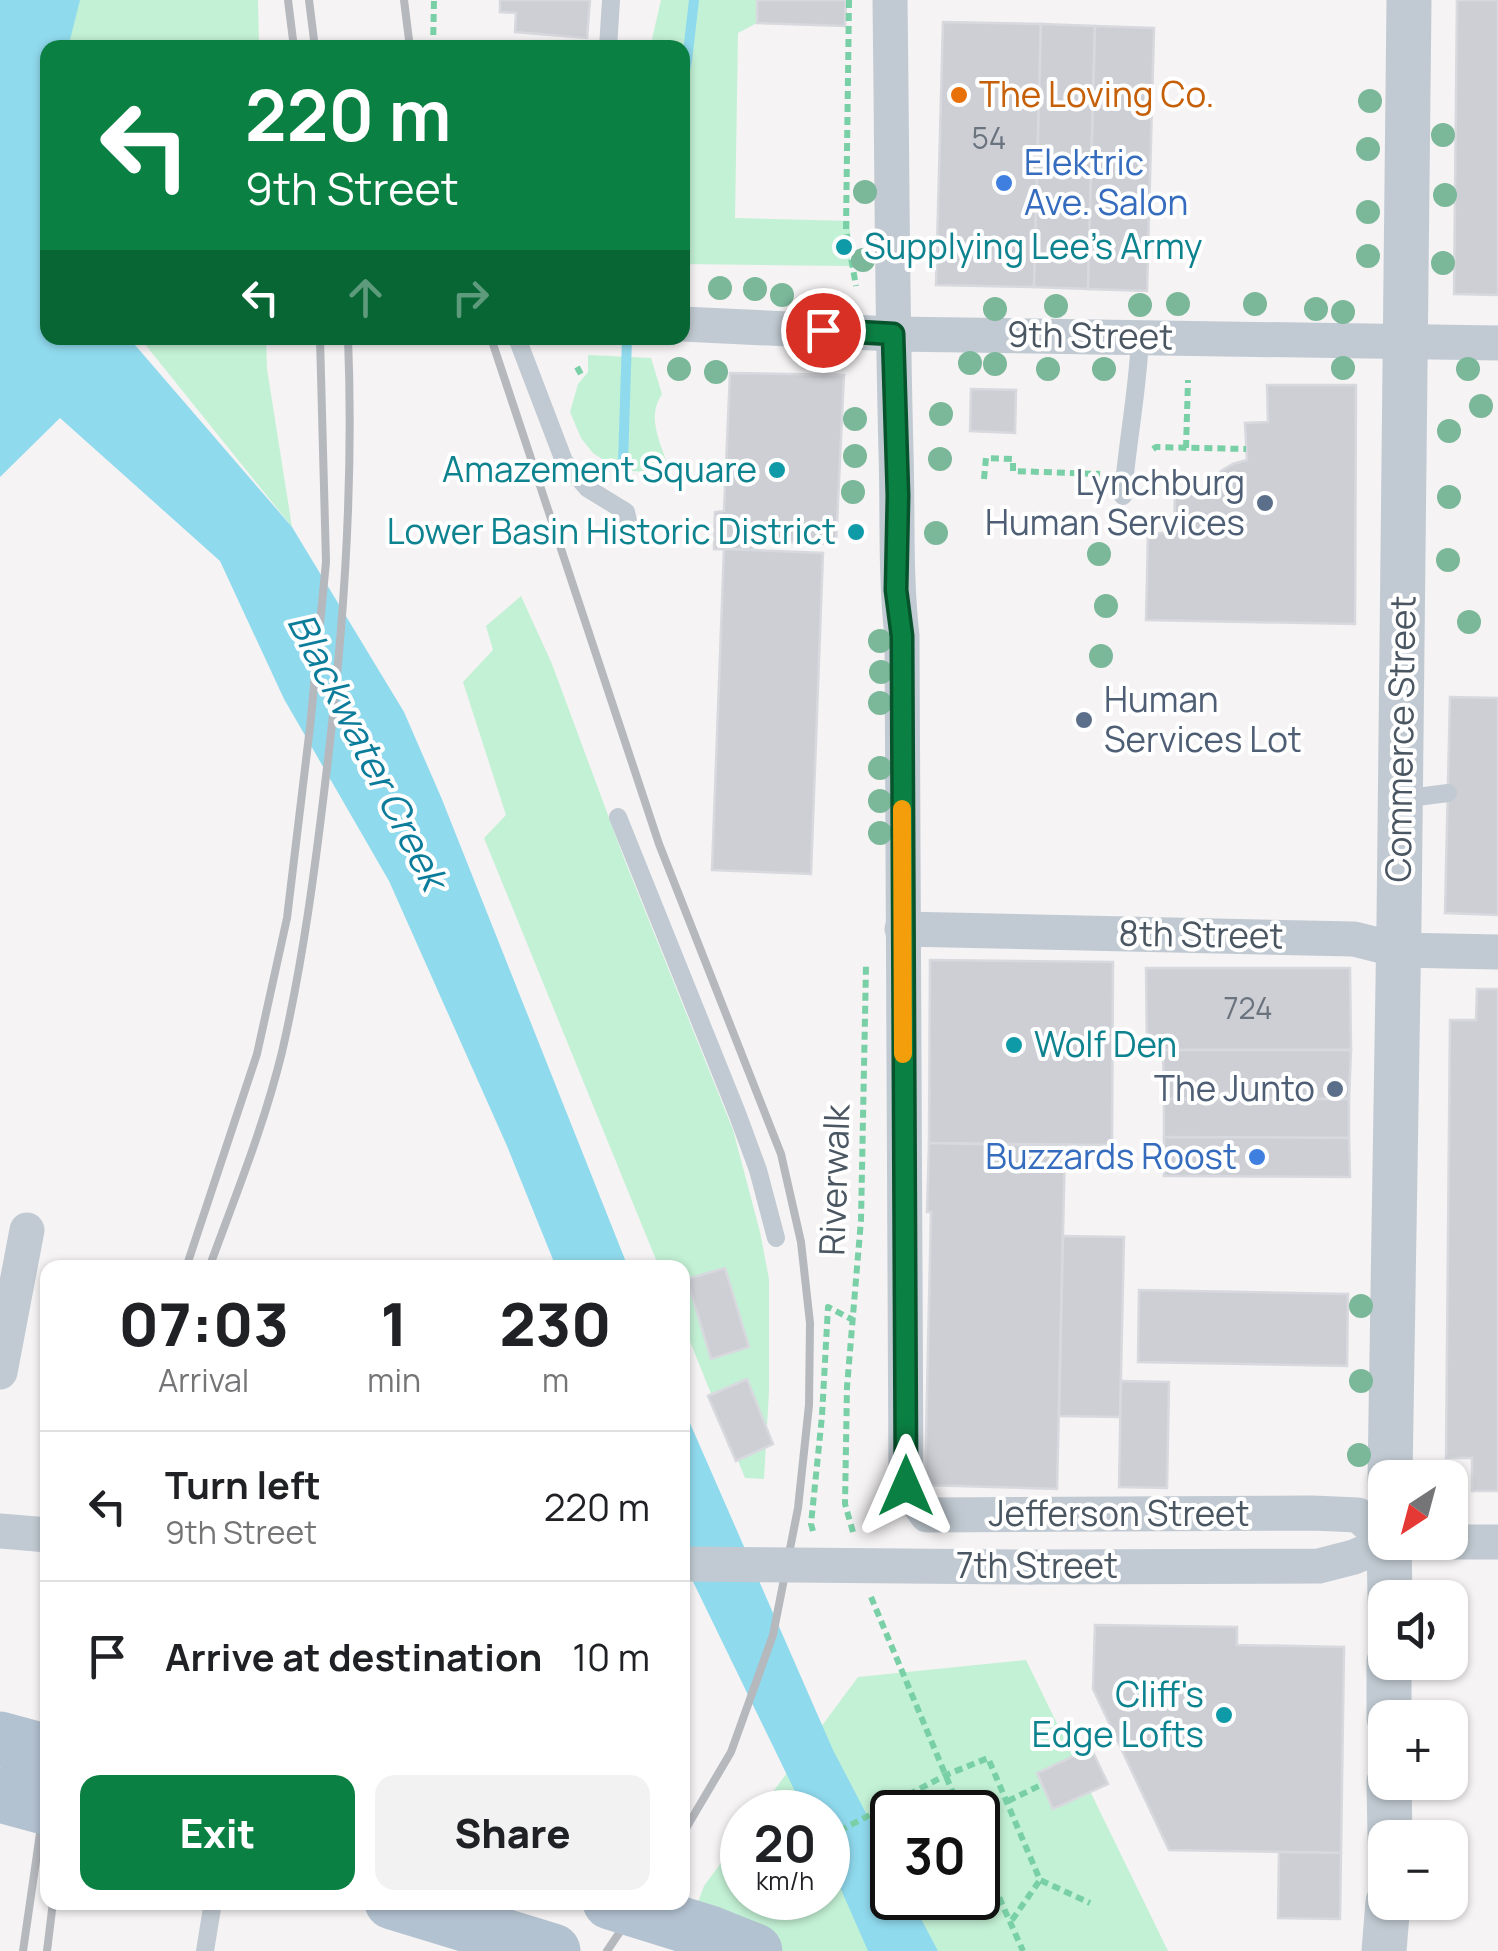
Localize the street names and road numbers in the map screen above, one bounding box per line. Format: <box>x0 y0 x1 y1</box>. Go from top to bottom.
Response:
street label: 9th Street <box>1006 310 1174 360</box>
street label: Commerce Street <box>1374 595 1426 883</box>
street label: 8th Street <box>1118 909 1284 959</box>
street label: Riverwalk <box>807 1102 861 1256</box>
street label: Jefferson Street <box>988 1489 1250 1537</box>
street label: 7th Street <box>956 1541 1118 1589</box>

